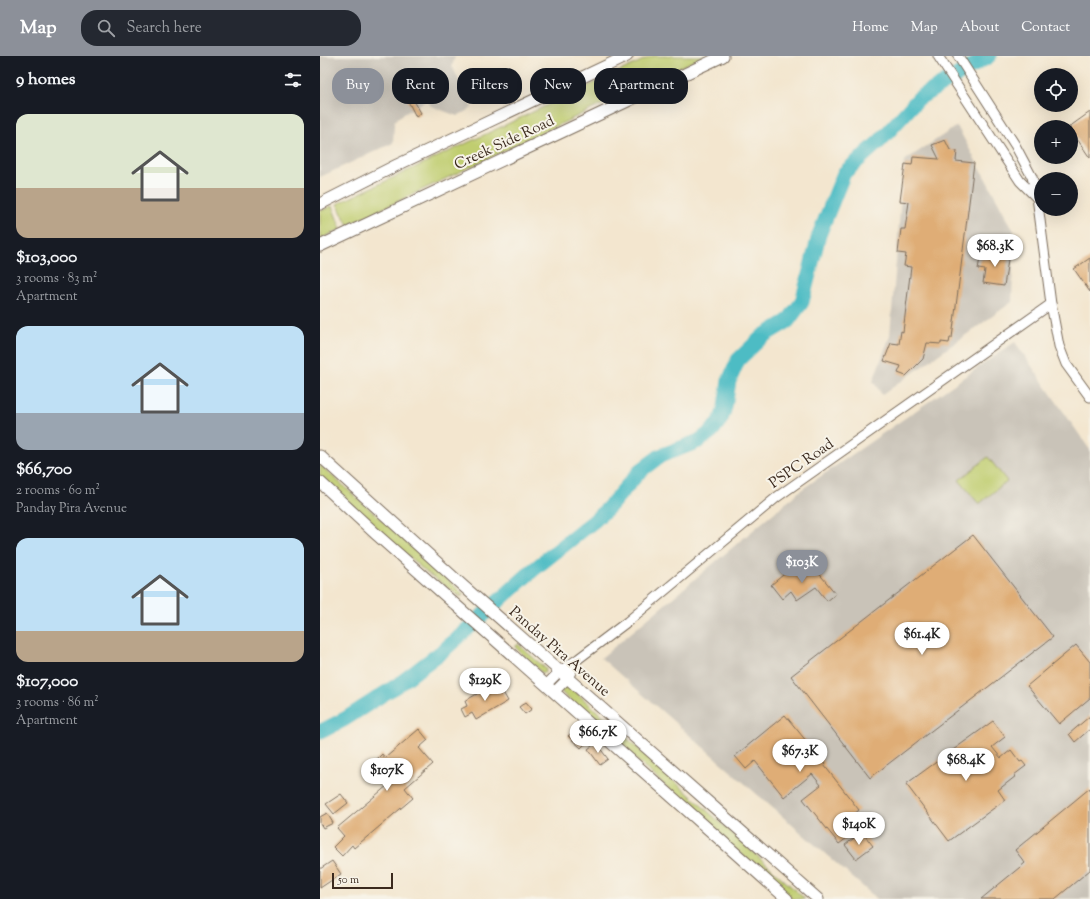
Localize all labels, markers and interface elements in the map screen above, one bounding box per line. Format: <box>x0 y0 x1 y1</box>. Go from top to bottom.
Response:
search box <box>81 10 361 46</box>
text: Map <box>20 15 57 42</box>
icon: search <box>95 17 117 39</box>
text: Search here <box>127 18 202 39</box>
text: Home <box>852 18 889 38</box>
text: Map <box>911 18 938 38</box>
text: About <box>960 18 999 38</box>
text: Contact <box>1021 18 1070 38</box>
text: 9 homes <box>16 68 75 92</box>
chip: Buy <box>332 68 384 104</box>
chip: Rent <box>392 68 449 104</box>
chip: Filters <box>457 68 522 104</box>
chip: New <box>530 68 586 104</box>
chip: Apartment <box>594 68 688 104</box>
map controls <box>1034 68 1078 216</box>
button: locate <box>1034 68 1078 112</box>
icon: filters <box>282 69 304 91</box>
street label: Creek Side Road <box>451 111 559 176</box>
button: + <box>1034 120 1078 164</box>
icon: home <box>124 140 196 212</box>
button: − <box>1034 172 1078 216</box>
pin: $68.3K <box>962 234 1028 268</box>
text: $68.3K <box>976 238 1014 256</box>
text: $103,000 <box>16 246 77 270</box>
text: 3 rooms · 83 m² <box>16 270 97 288</box>
text: Apartment <box>16 288 77 306</box>
icon: home <box>124 352 196 424</box>
street label: PSPC Road <box>765 434 839 494</box>
text: $66,700 <box>16 458 72 482</box>
text: 2 rooms · 60 m² <box>16 482 100 500</box>
text: Panday Pira Avenue <box>16 500 127 518</box>
pin: $103K <box>774 550 830 584</box>
text: $103K <box>786 554 818 572</box>
icon: home <box>124 564 196 636</box>
street label: Panday Pira Avenue <box>504 602 614 702</box>
pin: $61.4K <box>889 622 955 656</box>
text: $61.4K <box>904 626 940 644</box>
pin: $129K <box>457 668 513 702</box>
text: $107,000 <box>16 670 78 694</box>
text: $129K <box>468 672 502 690</box>
text: 3 rooms · 86 m² <box>16 694 99 712</box>
text: Apartment <box>16 712 77 730</box>
pin: $66.7K <box>565 720 631 754</box>
text: $66.7K <box>579 724 617 742</box>
pin: $67.3K <box>767 739 833 773</box>
text: $67.3K <box>781 743 819 761</box>
pin: $68.4K <box>933 748 999 782</box>
text: $68.4K <box>947 752 986 770</box>
pin: $107K <box>359 758 415 792</box>
text: $107K <box>370 762 404 780</box>
pin: $140K <box>831 812 887 846</box>
text: $140K <box>842 816 876 834</box>
scale bar <box>332 871 393 890</box>
text: 50 m <box>338 872 359 888</box>

